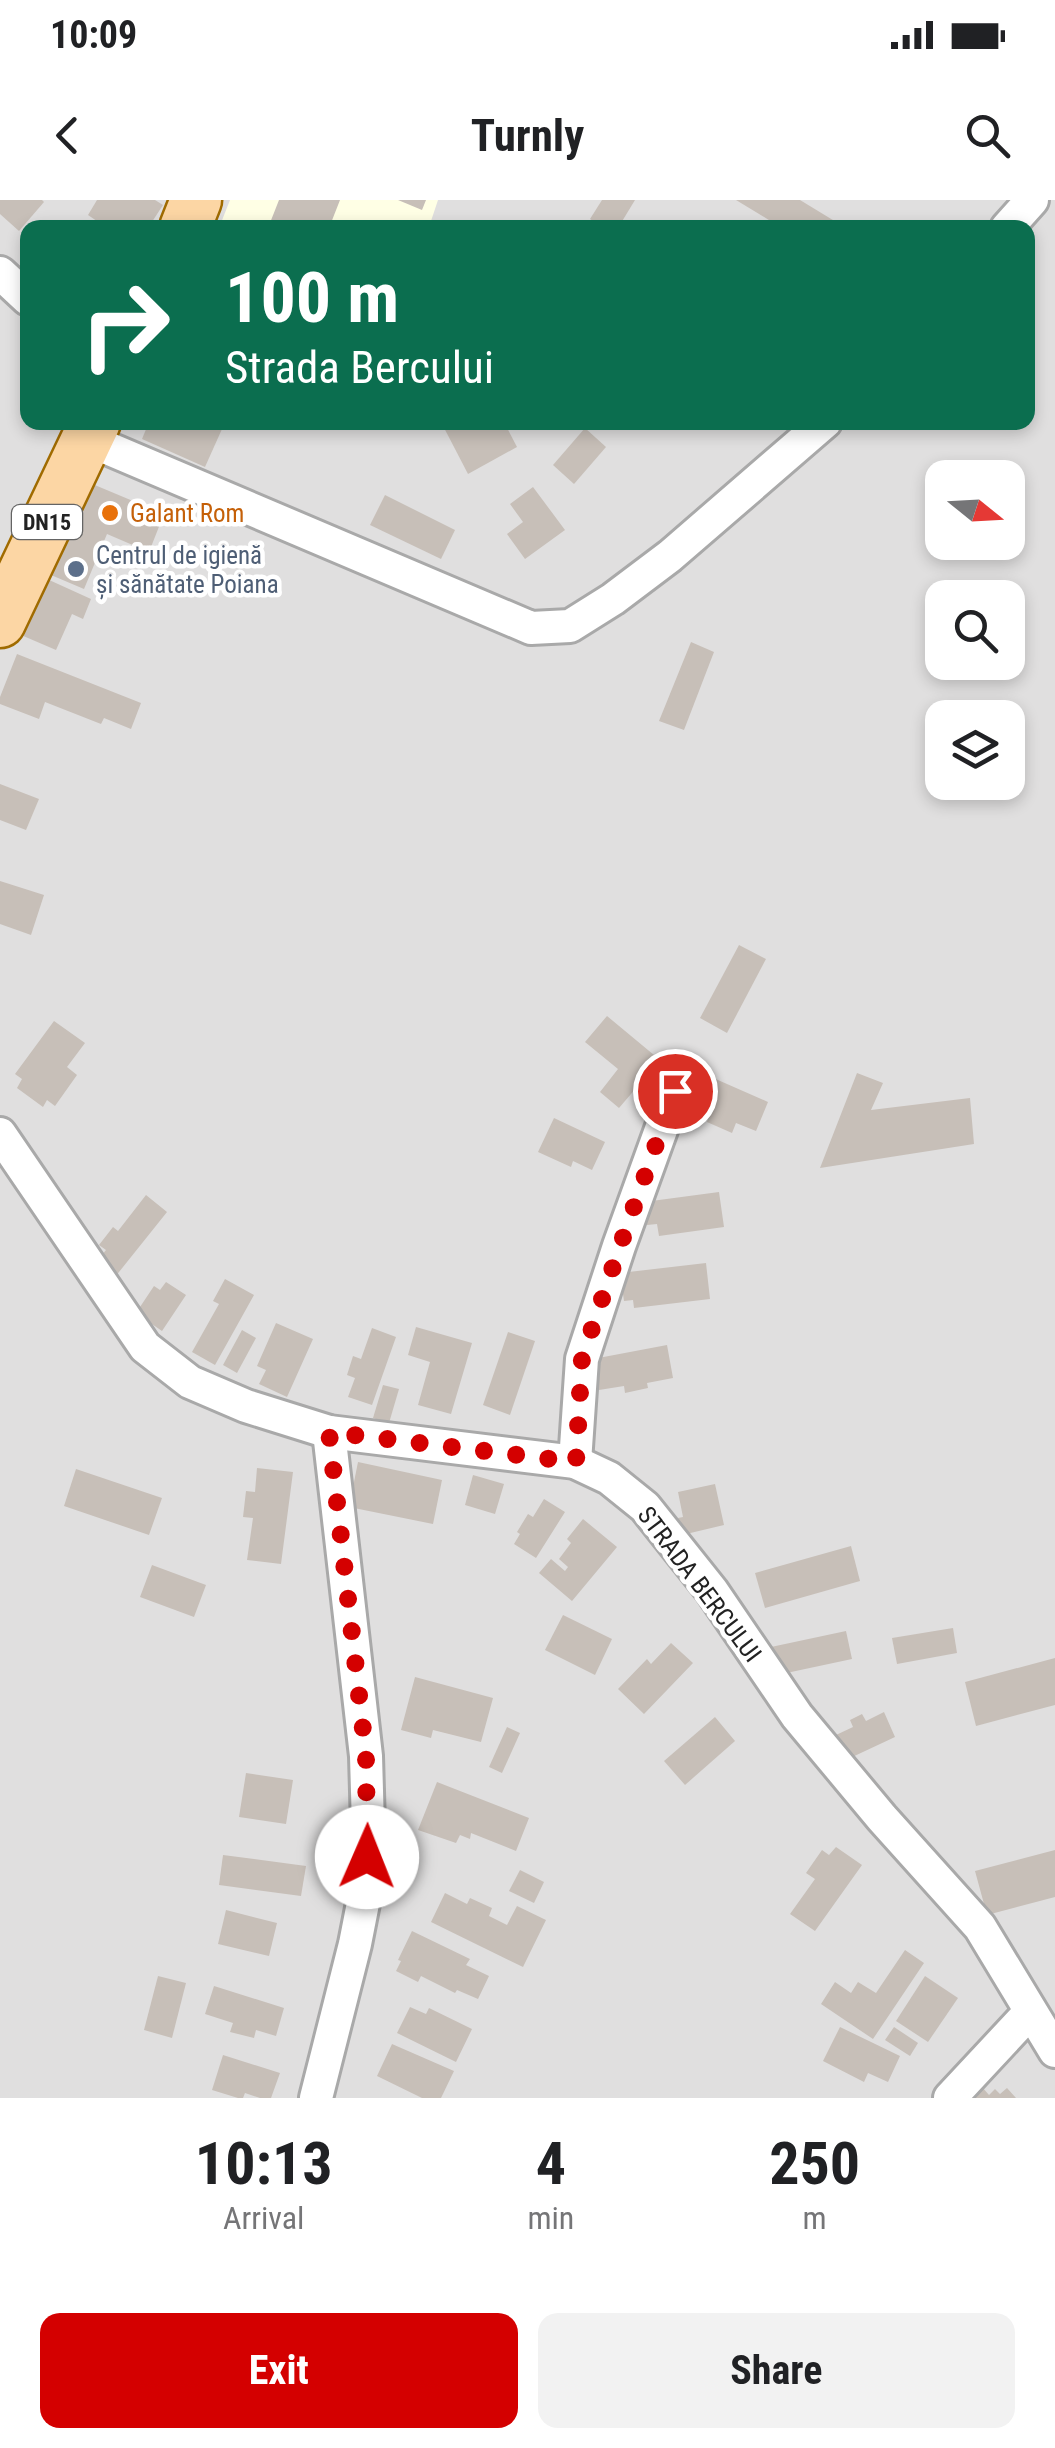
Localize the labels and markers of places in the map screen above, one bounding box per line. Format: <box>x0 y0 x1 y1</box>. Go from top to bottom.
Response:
place label: Galant Rom <box>130 499 244 528</box>
marker: Galant Rom <box>99 502 121 524</box>
place label: Centrul de igienă și sănătate Poiana <box>96 541 279 600</box>
marker: Centrul de igienă și sănătate Poiana <box>65 558 87 580</box>
pin <box>633 1049 718 1134</box>

